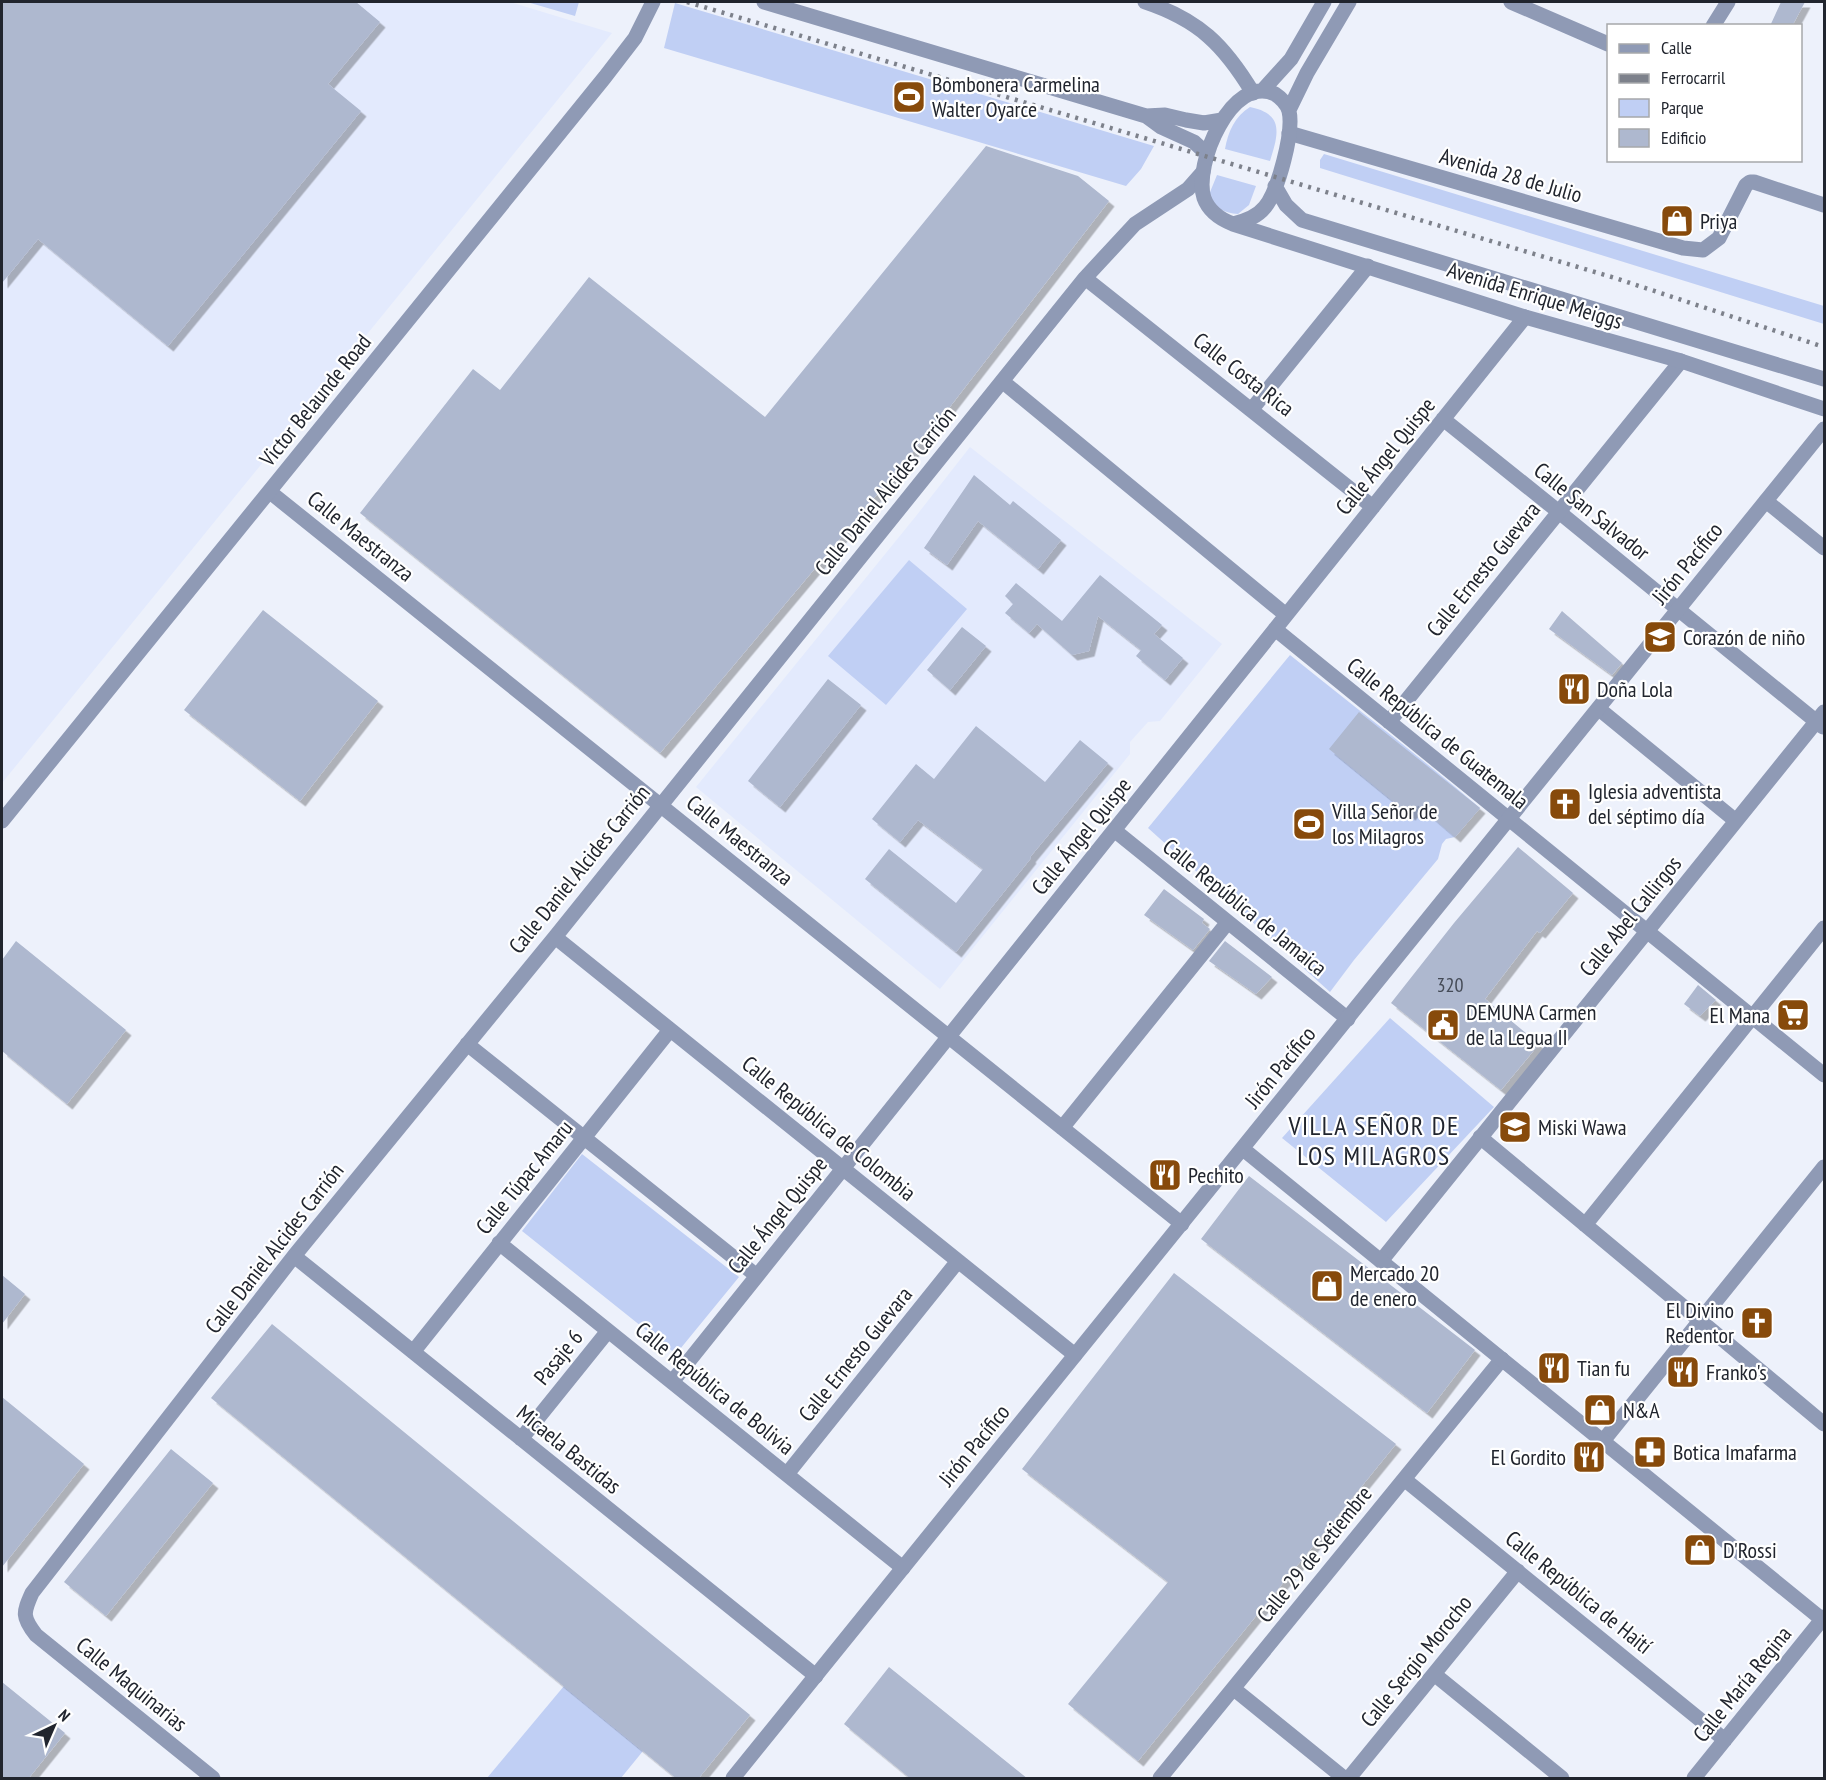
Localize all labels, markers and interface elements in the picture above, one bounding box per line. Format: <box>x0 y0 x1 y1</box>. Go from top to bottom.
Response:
legend <box>1607 24 1802 162</box>
text: Calle <box>1661 36 1692 59</box>
text: Ferrocarril <box>1661 66 1726 89</box>
place label: Bombonera Carmelina Walter Oyarce <box>932 70 1100 123</box>
sports icon: Bombonera Carmelina Walter Oyarce <box>891 79 927 115</box>
text: Parque <box>1661 96 1704 119</box>
text: Edificio <box>1661 126 1707 149</box>
street label: Avenida 28 de Julio <box>1437 141 1585 209</box>
shop icon: Priya <box>1659 203 1695 239</box>
place label: Priya <box>1700 207 1737 235</box>
street label: Avenida Enrique Meiggs <box>1444 255 1626 335</box>
street label: Calle Costa Rica <box>1188 326 1300 422</box>
street label: Victor Belaunde Road <box>252 328 377 473</box>
street label: Calle Ángel Quispe <box>1329 392 1441 520</box>
street label: Calle Daniel Alcides Carrión <box>808 401 962 581</box>
street label: Calle San Salvador <box>1528 456 1656 566</box>
street label: Calle Maestranza <box>302 484 420 588</box>
street label: Calle Ernesto Guevara <box>1420 496 1546 642</box>
street label: Jirón Pacífico <box>1645 516 1728 610</box>
school or university icon: Corazón de niño <box>1642 619 1678 655</box>
place label: Corazón de niño <box>1683 623 1805 651</box>
street label: Calle República de Guatemala <box>1341 651 1535 815</box>
restaurant icon: Doña Lola <box>1556 671 1592 707</box>
place label: Doña Lola <box>1597 675 1673 703</box>
street label: Calle Ángel Quispe <box>1025 772 1137 900</box>
place label: Iglesia adventista del séptimo día <box>1588 777 1721 830</box>
street label: Calle Daniel Alcides Carrión <box>502 779 656 959</box>
church icon: Iglesia adventista del séptimo día <box>1547 786 1583 822</box>
street label: Calle Maestranza <box>681 788 799 892</box>
place label: Villa Señor de los Milagros <box>1331 797 1438 850</box>
sports icon: Villa Señor de los Milagros <box>1291 806 1327 842</box>
street label: Calle República de Jamaica <box>1157 832 1333 982</box>
street label: Calle Abel Callirgos <box>1573 850 1687 982</box>
house number: 320 <box>1437 972 1464 998</box>
supermarket icon: El Mana <box>1775 997 1811 1033</box>
place label: DEMUNA Carmen de la Legua II <box>1466 998 1596 1051</box>
place label: El Mana <box>1709 1001 1770 1029</box>
public building icon: DEMUNA Carmen de la Legua II <box>1425 1007 1461 1043</box>
street label: Jirón Pacífico <box>1238 1020 1321 1114</box>
street label: Calle República de Colombia <box>736 1049 922 1207</box>
district label: VILLA SEÑOR DE LOS MILAGROS <box>1287 1109 1460 1172</box>
school or university icon: Miski Wawa <box>1497 1109 1533 1145</box>
place label: Miski Wawa <box>1538 1113 1626 1141</box>
street label: Calle Túpac Amaru <box>469 1114 579 1240</box>
street label: Calle Ángel Quispe <box>721 1151 833 1279</box>
street label: Calle Daniel Alcides Carrión <box>199 1157 349 1339</box>
restaurant icon: Pechito <box>1147 1157 1183 1193</box>
place label: Pechito <box>1188 1161 1244 1189</box>
place label: Mercado 20 de enero <box>1350 1259 1439 1312</box>
shop icon: Mercado 20 de enero <box>1309 1268 1345 1304</box>
street label: Calle Ernesto Guevara <box>792 1281 918 1427</box>
place label: El Divino Redentor <box>1666 1296 1734 1349</box>
church icon: El Divino Redentor <box>1739 1305 1775 1341</box>
street label: Calle República de Bolivia <box>630 1315 800 1461</box>
street label: Pasaje 6 <box>527 1324 589 1390</box>
restaurant icon: Tian fu <box>1536 1350 1572 1386</box>
place label: Tian fu <box>1577 1354 1630 1382</box>
restaurant icon: Franko's <box>1665 1354 1701 1390</box>
place label: Franko's <box>1706 1358 1767 1386</box>
shop icon: N&A <box>1582 1392 1618 1428</box>
place label: N&A <box>1623 1396 1660 1424</box>
street label: Micaela Bastidas <box>511 1398 627 1500</box>
street label: Jirón Pacífico <box>932 1398 1015 1492</box>
pharmacy icon: Botica Imafarma <box>1632 1434 1668 1470</box>
place label: Botica Imafarma <box>1673 1438 1797 1466</box>
restaurant icon: El Gordito <box>1571 1439 1607 1475</box>
place label: El Gordito <box>1491 1443 1566 1471</box>
street label: Calle 29 de Setiembre <box>1250 1480 1378 1628</box>
street label: Calle República de Haití <box>1500 1524 1658 1660</box>
shop icon: D'Rossi <box>1682 1532 1718 1568</box>
place label: D'Rossi <box>1723 1536 1777 1564</box>
street label: Calle Sergio Morocho <box>1354 1589 1478 1733</box>
street label: Calle María Regina <box>1687 1620 1797 1748</box>
street label: Calle Maquinarias <box>71 1631 193 1737</box>
north arrow <box>24 1696 84 1756</box>
text: N <box>54 1705 74 1725</box>

